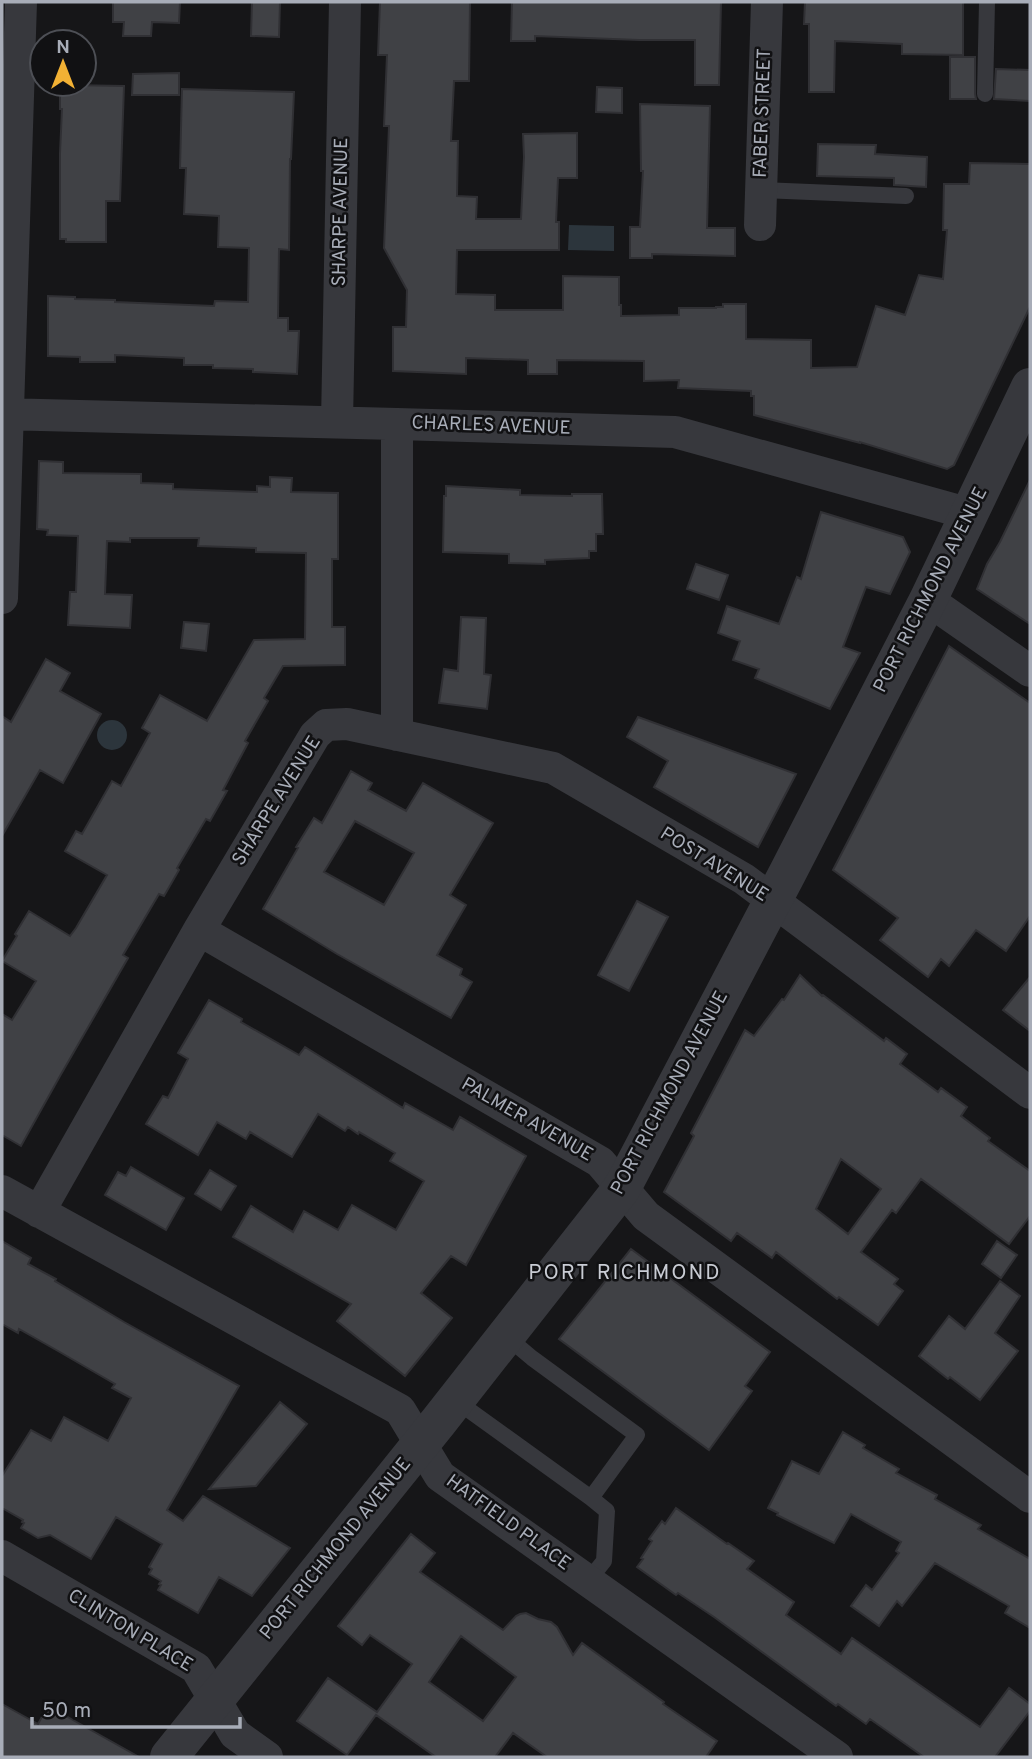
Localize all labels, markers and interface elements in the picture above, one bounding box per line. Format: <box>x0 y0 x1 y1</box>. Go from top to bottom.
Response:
north arrow <box>28 28 98 98</box>
text: N <box>56 36 70 60</box>
street label: FABER STREET <box>749 48 777 178</box>
street label: SHARPE AVENUE <box>328 137 354 287</box>
street label: CHARLES AVENUE <box>411 411 571 441</box>
street label: PORT RICHMOND AVENUE <box>869 483 993 697</box>
street label: SHARPE AVENUE <box>227 732 327 870</box>
street label: POST AVENUE <box>655 822 773 908</box>
street label: PORT RICHMOND AVENUE <box>606 987 734 1199</box>
street label: PALMER AVENUE <box>457 1073 597 1167</box>
district label: PORT RICHMOND <box>528 1260 722 1287</box>
street label: PORT RICHMOND AVENUE <box>255 1453 417 1645</box>
street label: HATFIELD PLACE <box>441 1470 575 1576</box>
street label: CLINTON PLACE <box>63 1584 197 1678</box>
scale bar <box>32 1686 240 1730</box>
text: 50 m <box>42 1698 91 1725</box>

